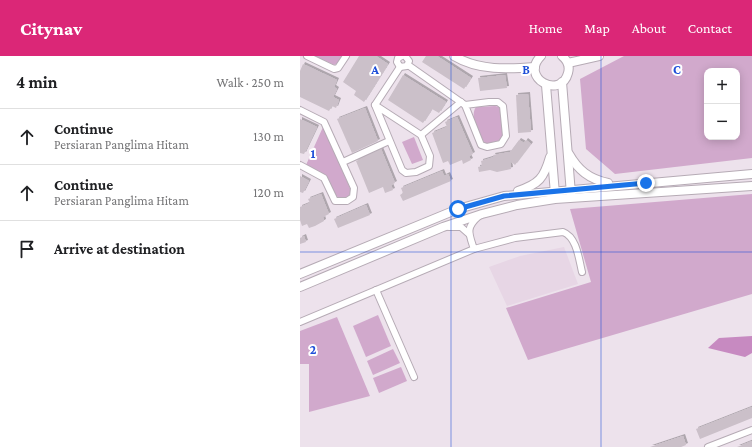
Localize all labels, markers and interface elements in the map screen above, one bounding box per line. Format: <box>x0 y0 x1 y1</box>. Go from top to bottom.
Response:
text: Citynav <box>20 18 82 39</box>
text: Home <box>529 20 562 36</box>
text: Map <box>584 20 610 36</box>
text: About <box>632 20 666 36</box>
text: Contact <box>688 20 732 36</box>
text: A <box>370 62 379 77</box>
text: B <box>522 62 530 77</box>
text: C <box>673 62 681 77</box>
map controls <box>704 68 740 140</box>
button: + <box>704 68 740 104</box>
text: 4 min <box>16 73 58 92</box>
text: Walk · 250 m <box>216 75 284 90</box>
button: − <box>704 104 740 140</box>
text: Continue <box>54 121 113 137</box>
icon: ahead <box>16 126 38 148</box>
text: 130 m <box>253 129 284 144</box>
text: Persiaran Panglima Hitam <box>54 137 189 152</box>
text: 1 <box>311 146 316 161</box>
route end <box>637 174 655 192</box>
text: Continue <box>54 177 113 193</box>
icon: ahead <box>16 182 38 204</box>
text: 120 m <box>253 185 284 200</box>
text: Persiaran Panglima Hitam <box>54 193 189 208</box>
route start <box>449 200 467 218</box>
icon: arrive <box>16 238 38 260</box>
text: Arrive at destination <box>54 241 185 257</box>
text: 2 <box>310 342 317 357</box>

